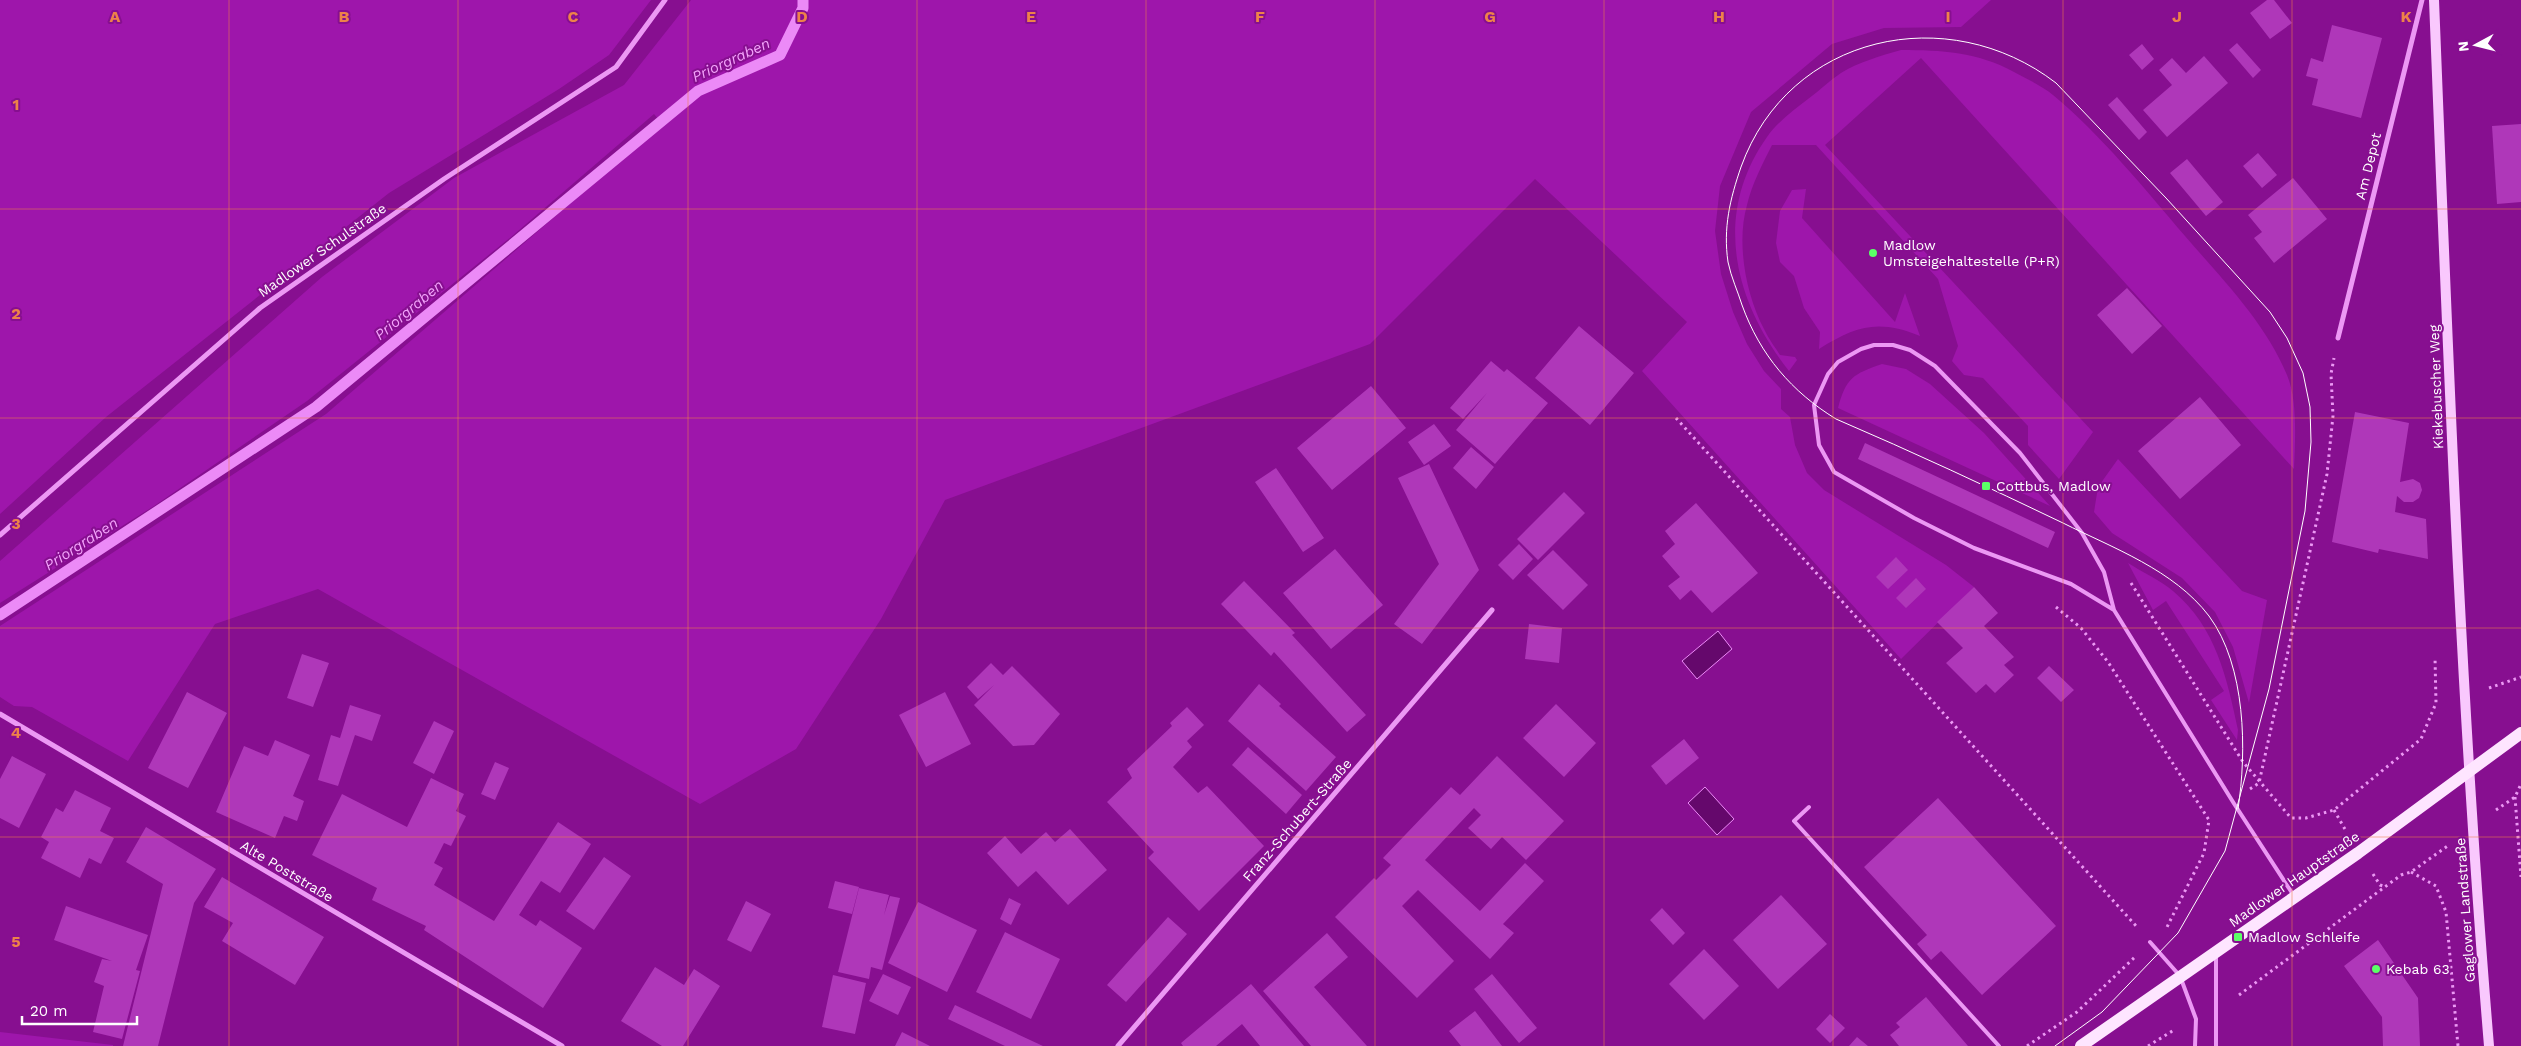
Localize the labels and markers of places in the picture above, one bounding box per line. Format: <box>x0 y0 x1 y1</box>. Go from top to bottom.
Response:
place label: Madlow Umsteigehaltestelle (P+R) <box>1883 237 2060 269</box>
marker: Madlow Umsteigehaltestelle (P+R) <box>1867 247 1879 259</box>
place label: Cottbus, Madlow <box>1996 478 2111 494</box>
marker: Cottbus, Madlow <box>1980 480 1992 492</box>
place label: Madlow Schleife <box>2248 929 2360 945</box>
marker: Madlow Schleife <box>2232 931 2244 943</box>
place label: Kebab 63 <box>2386 961 2450 977</box>
marker: Kebab 63 <box>2370 963 2382 975</box>

